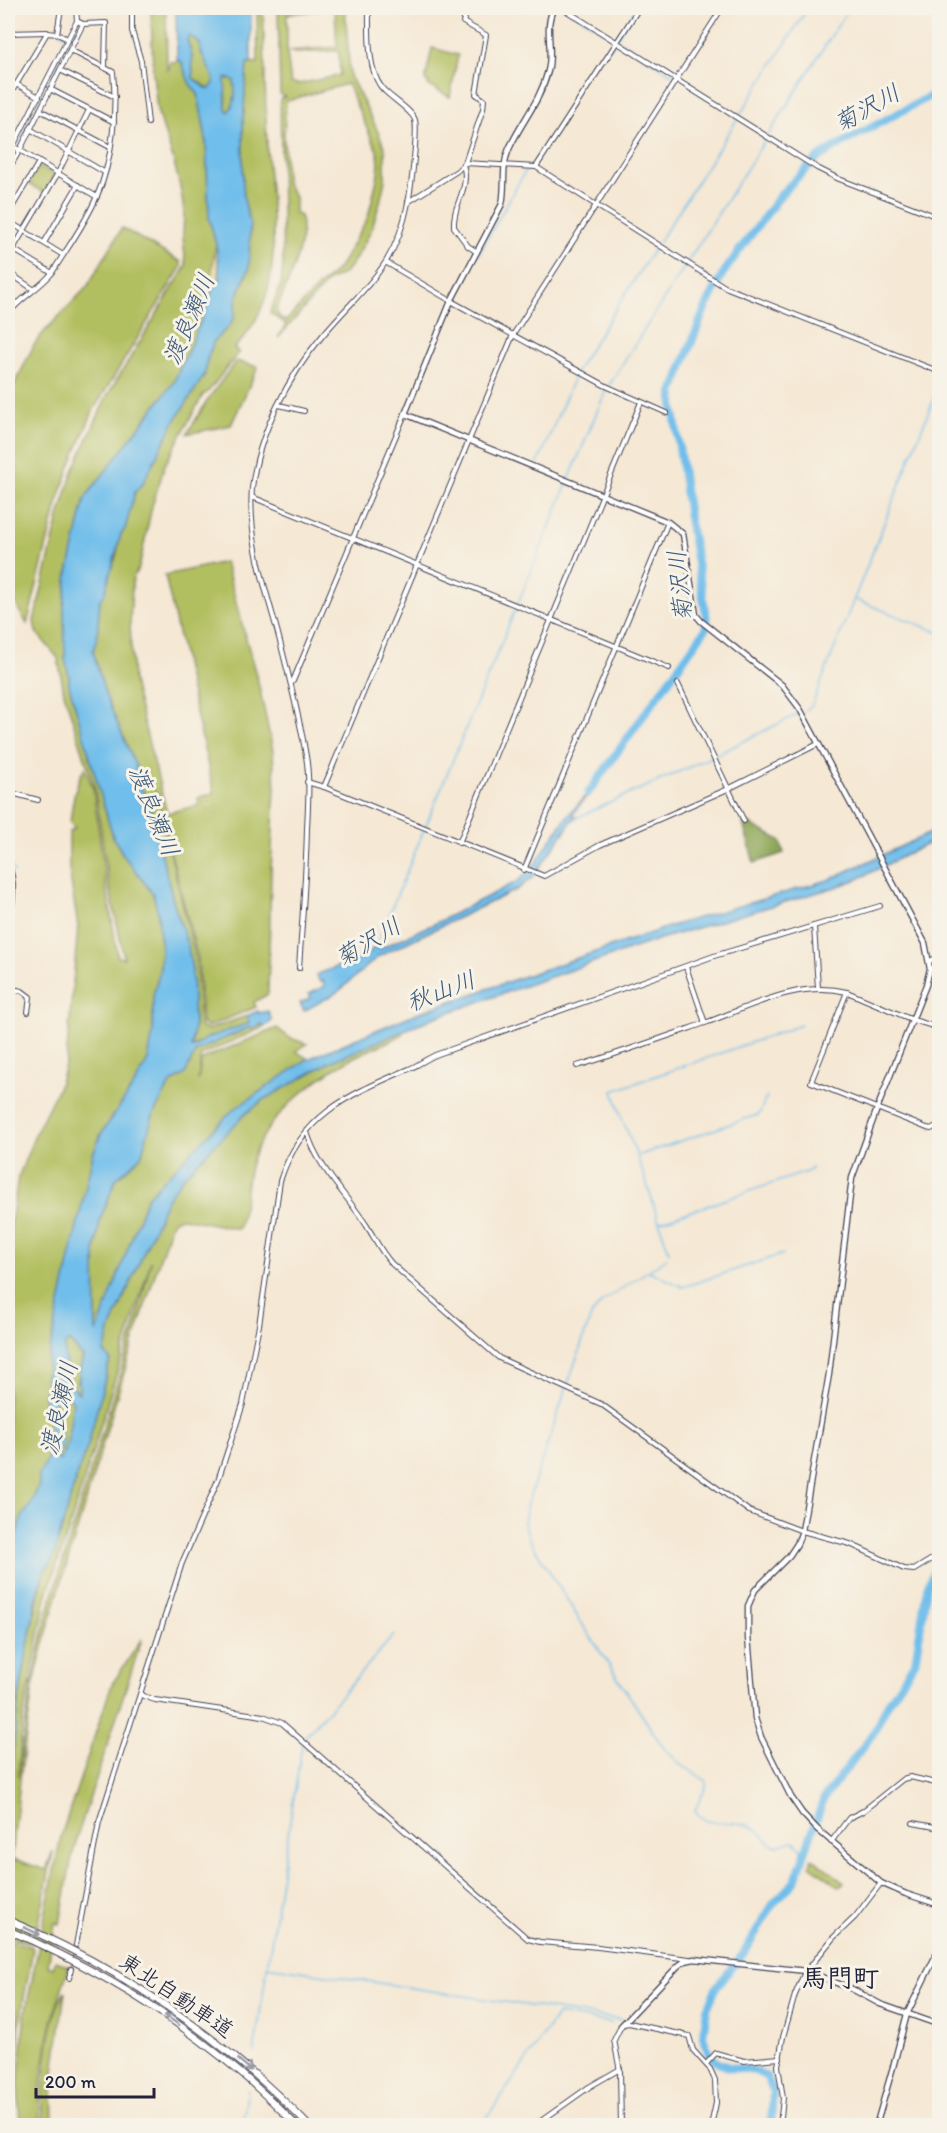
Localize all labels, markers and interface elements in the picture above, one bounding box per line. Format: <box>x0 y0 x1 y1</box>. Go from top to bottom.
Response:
water label: 菊沢川 <box>828 77 905 138</box>
water label: 渡良瀬川 <box>156 269 221 369</box>
water label: 菊沢川 <box>661 549 698 623</box>
water label: 渡良瀬川 <box>123 761 186 861</box>
water label: 菊沢川 <box>329 911 406 973</box>
water label: 秋山川 <box>402 964 480 1017</box>
water label: 渡良瀬川 <box>34 1358 83 1458</box>
one-way arrow <box>22 1925 40 1937</box>
street label: 東北自動車道 <box>114 1947 239 2044</box>
district label: 馬門町 <box>801 1962 879 1994</box>
one-way arrow <box>164 2014 181 2026</box>
one-way arrow <box>237 2058 252 2072</box>
scale bar <box>36 2061 154 2099</box>
text: 200 m <box>45 2071 96 2093</box>

